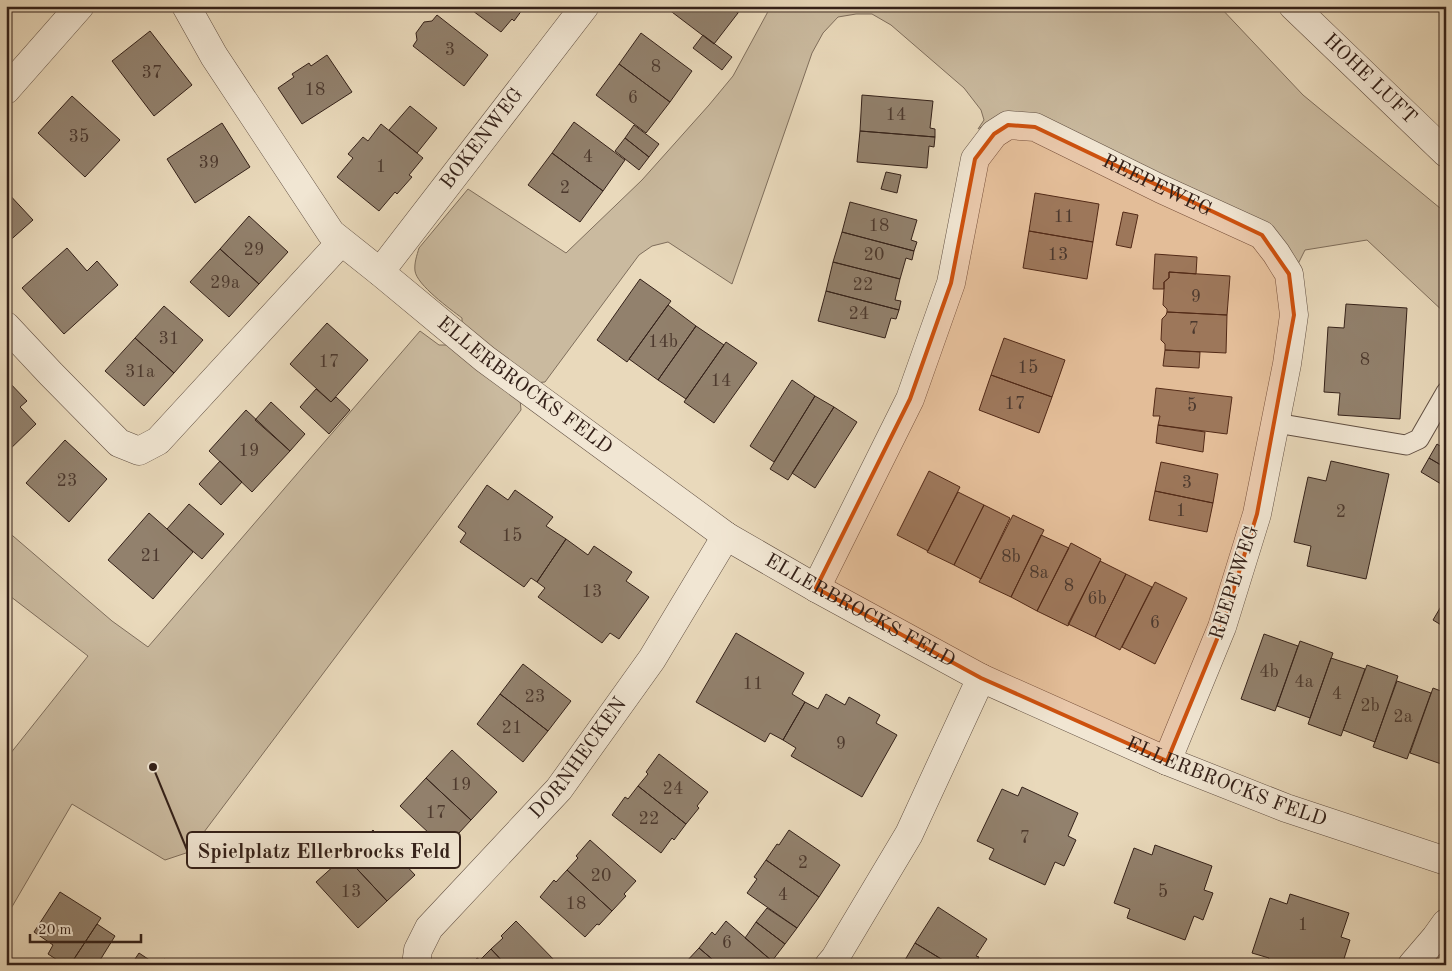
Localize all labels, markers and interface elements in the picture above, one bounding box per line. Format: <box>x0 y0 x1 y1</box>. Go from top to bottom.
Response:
street label: HOHE LUFT <box>1319 30 1420 128</box>
house number: 3 <box>445 41 455 59</box>
house number: 8 <box>651 58 661 76</box>
house number: 37 <box>142 64 162 82</box>
house number: 18 <box>305 81 325 99</box>
street label: BOKENWEG <box>437 85 528 193</box>
house number: 6 <box>628 89 638 107</box>
house number: 14 <box>886 106 906 124</box>
house number: 35 <box>69 128 89 146</box>
house number: 4 <box>583 148 593 166</box>
street label: REEPEWEG <box>1099 152 1215 221</box>
house number: 39 <box>199 154 219 172</box>
house number: 1 <box>376 158 386 176</box>
house number: 2 <box>560 179 570 197</box>
house number: 11 <box>1054 208 1074 226</box>
house number: 18 <box>869 217 889 235</box>
house number: 29 <box>244 241 264 259</box>
house number: 20 <box>864 246 884 264</box>
house number: 13 <box>1048 246 1068 264</box>
house number: 29a <box>210 274 240 292</box>
house number: 22 <box>853 276 873 294</box>
house number: 9 <box>1191 288 1201 306</box>
house number: 24 <box>849 305 869 323</box>
street label: ELLERBROCKS FELD <box>433 313 615 458</box>
house number: 7 <box>1189 320 1199 338</box>
house number: 31 <box>159 330 179 348</box>
house number: 14b <box>648 333 678 351</box>
house number: 8 <box>1360 351 1370 369</box>
house number: 17 <box>319 353 339 371</box>
house number: 15 <box>1018 359 1038 377</box>
house number: 31a <box>125 363 155 381</box>
house number: 14 <box>711 372 731 390</box>
house number: 17 <box>1005 395 1025 413</box>
house number: 5 <box>1187 397 1197 415</box>
house number: 19 <box>239 442 259 460</box>
house number: 23 <box>57 472 77 490</box>
house number: 3 <box>1182 474 1192 492</box>
house number: 1 <box>1176 502 1186 520</box>
house number: 2 <box>1336 503 1346 521</box>
street label: REEPEWEG <box>1207 523 1263 643</box>
house number: 15 <box>502 527 522 545</box>
house number: 21 <box>141 547 161 565</box>
house number: 8b <box>1001 548 1021 566</box>
street label: ELLERBROCKS FELD <box>761 551 958 672</box>
house number: 8a <box>1029 564 1049 582</box>
house number: 8 <box>1064 577 1074 595</box>
house number: 13 <box>582 583 602 601</box>
house number: 6b <box>1087 590 1107 608</box>
house number: 6 <box>1150 614 1160 632</box>
house number: 4b <box>1259 663 1279 681</box>
house number: 4a <box>1294 673 1314 691</box>
house number: 11 <box>743 675 763 693</box>
house number: 4 <box>1332 685 1342 703</box>
house number: 23 <box>525 688 545 706</box>
street label: DORNHECKEN <box>526 694 631 823</box>
house number: 2b <box>1360 697 1380 715</box>
house number: 2a <box>1393 708 1413 726</box>
house number: 21 <box>502 719 522 737</box>
street label: ELLERBROCKS FELD <box>1123 734 1329 831</box>
house number: 9 <box>836 735 846 753</box>
house number: 19 <box>451 776 471 794</box>
house number: 24 <box>663 780 683 798</box>
house number: 17 <box>426 804 446 822</box>
house number: 22 <box>639 810 659 828</box>
house number: 7 <box>1020 829 1030 847</box>
callout: Spielplatz Ellerbrocks Feld <box>187 832 460 868</box>
text: Spielplatz Ellerbrocks Feld <box>197 842 451 863</box>
house number: 2 <box>798 854 808 872</box>
house number: 20 <box>591 867 611 885</box>
house number: 13 <box>341 883 361 901</box>
house number: 5 <box>1158 883 1168 901</box>
house number: 4 <box>778 886 788 904</box>
house number: 18 <box>566 895 586 913</box>
scale bar <box>30 911 141 943</box>
house number: 1 <box>1298 916 1308 934</box>
text: 20 m <box>38 923 72 938</box>
house number: 6 <box>722 934 732 952</box>

